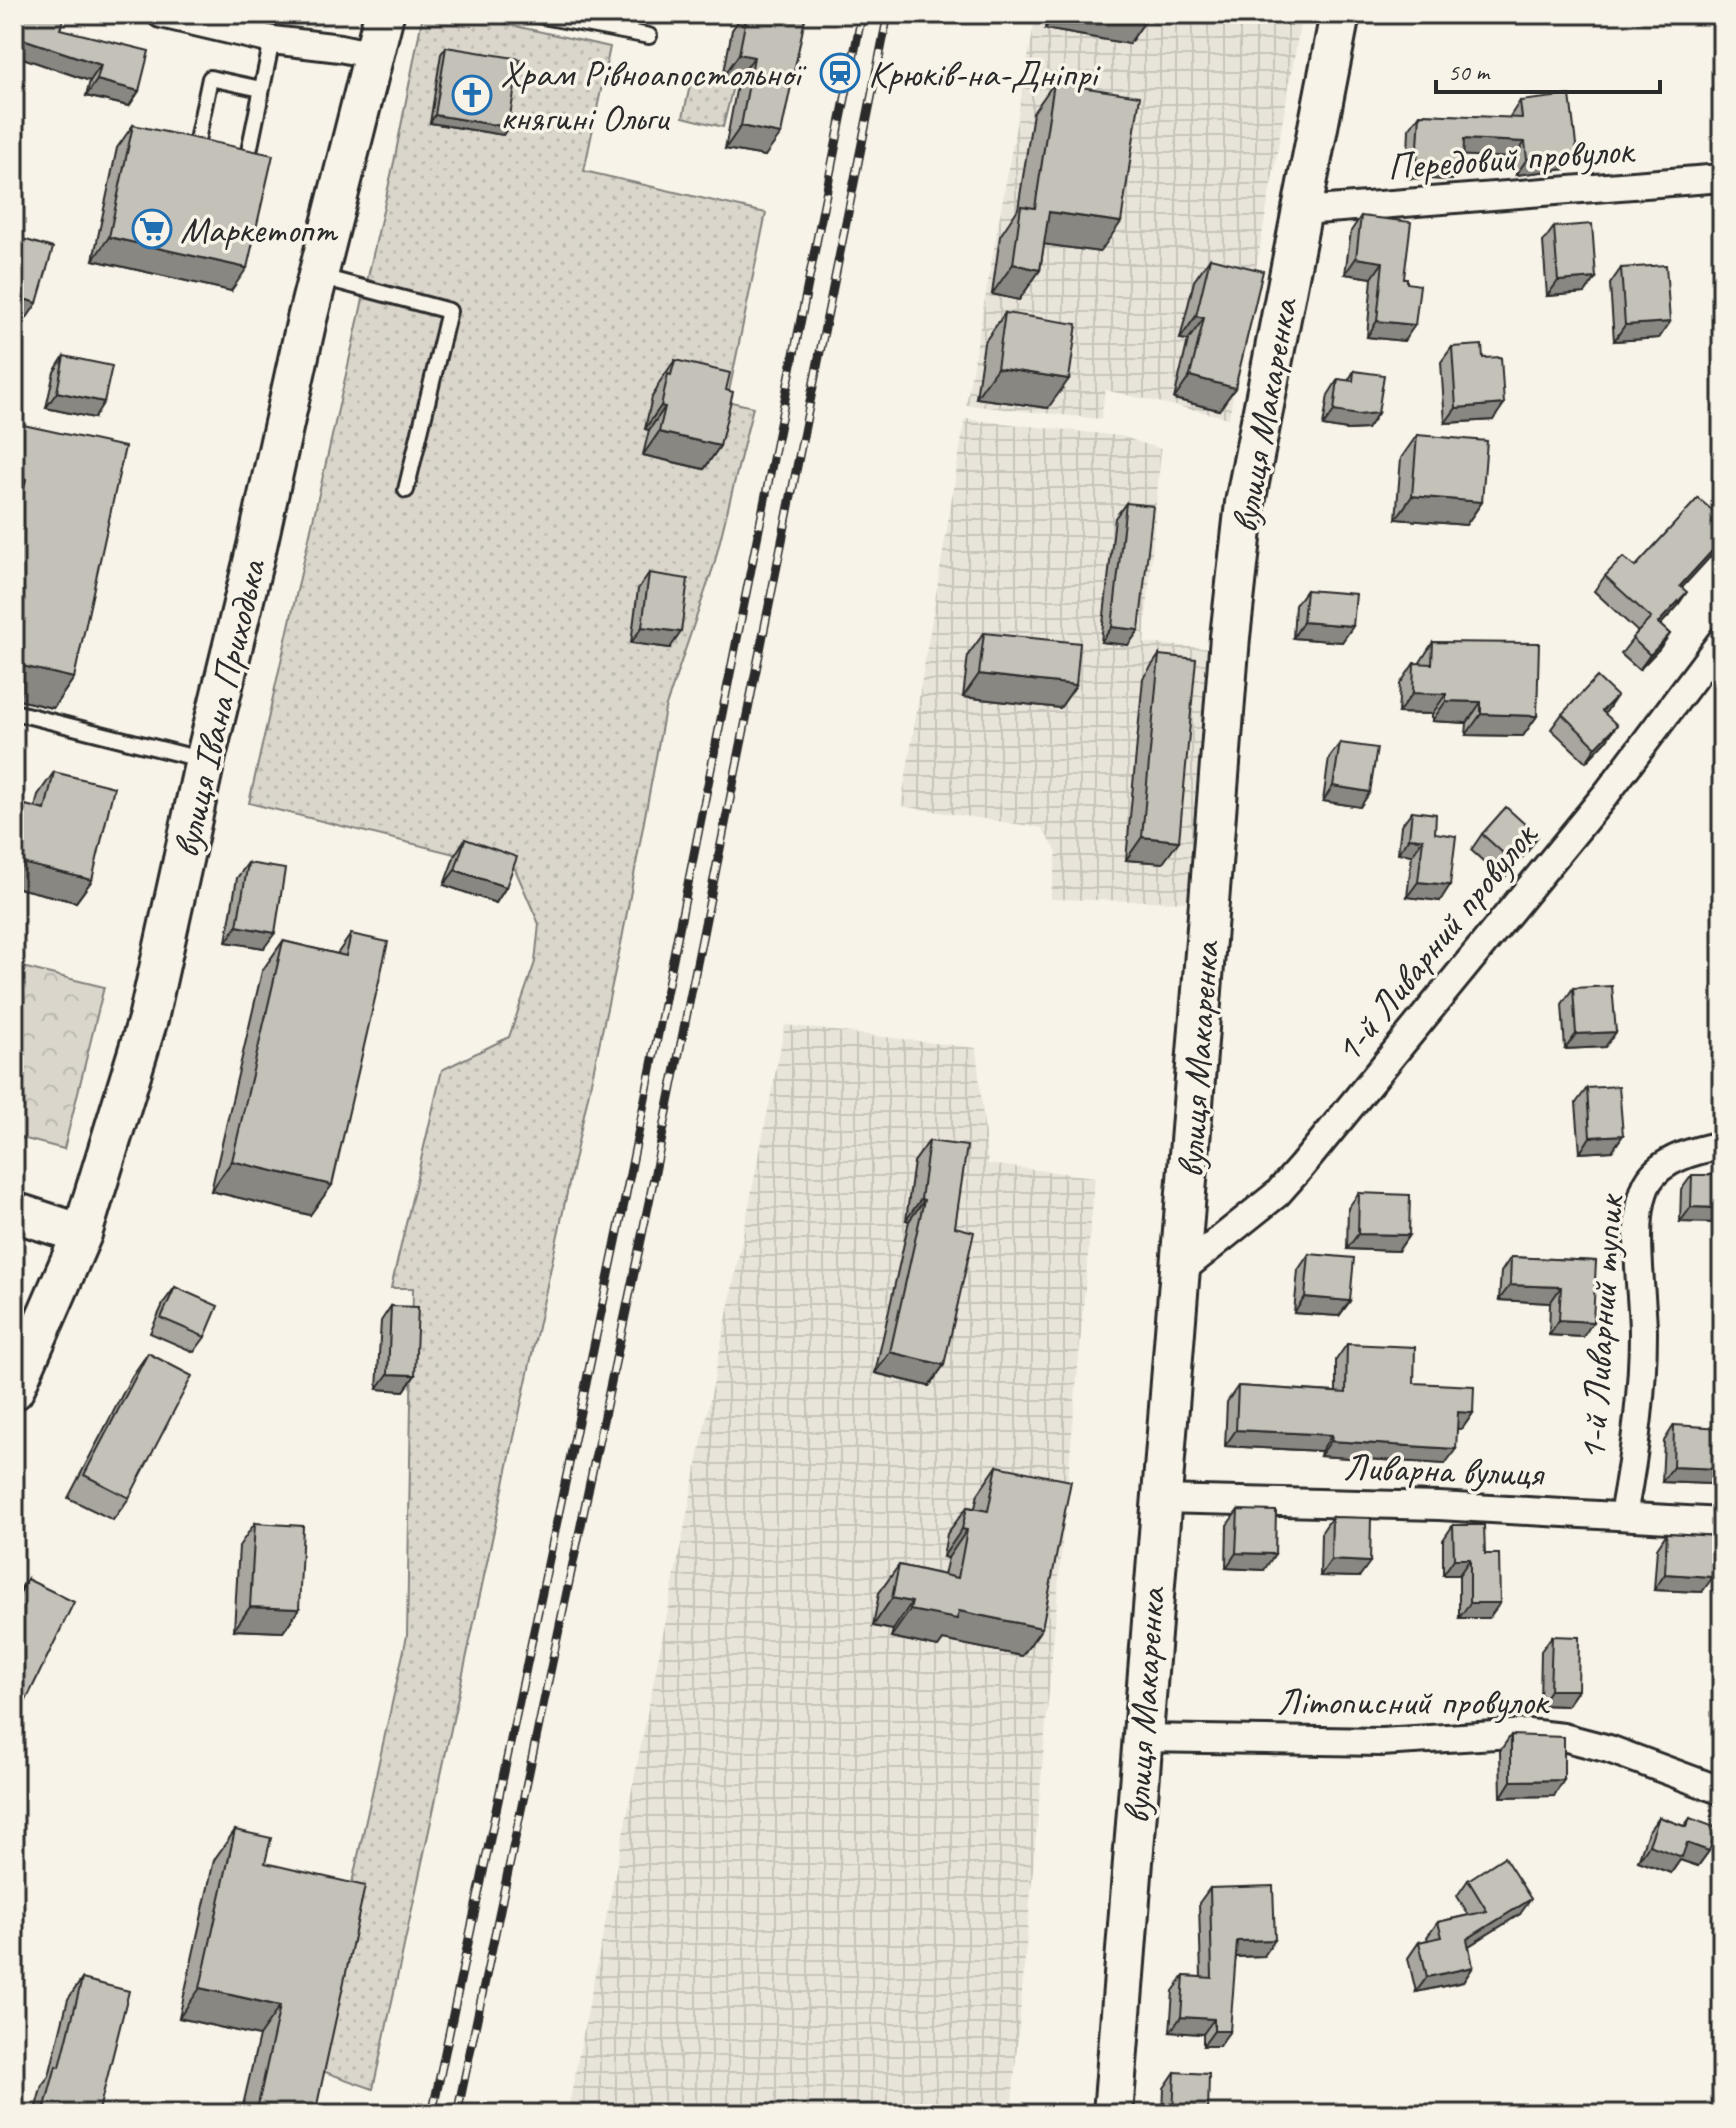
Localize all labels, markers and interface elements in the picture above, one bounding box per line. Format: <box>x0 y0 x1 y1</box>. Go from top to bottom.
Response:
scale bar <box>1436 44 1660 94</box>
place label: Храм Рівноапостольної княгині Ольги <box>500 50 807 141</box>
place label: Крюків-на-Дніпрі <box>868 50 1101 97</box>
station icon: Крюків-на-Дніпрі <box>819 52 861 94</box>
text: 50 m <box>1448 57 1491 87</box>
church icon: Храм Рівноапостольної княгині Ольги <box>451 74 493 116</box>
street label: Передовий провулок <box>1386 126 1637 190</box>
place label: Маркетопт <box>180 206 339 253</box>
supermarket icon: Маркетопт <box>131 208 173 250</box>
street label: вулиця Макаренка <box>1220 293 1308 536</box>
street label: вулиця Івана Приходька <box>162 553 277 862</box>
street label: 1-й Ливарний провулок <box>1324 811 1548 1072</box>
street label: вулиця Макаренка <box>1166 938 1230 1179</box>
street label: 1-й Ливарний тупик <box>1568 1192 1634 1462</box>
street label: Ливарна вулиця <box>1343 1443 1546 1497</box>
street label: вулиця Макаренка <box>1112 1584 1176 1825</box>
street label: Літописний провулок <box>1277 1678 1551 1725</box>

